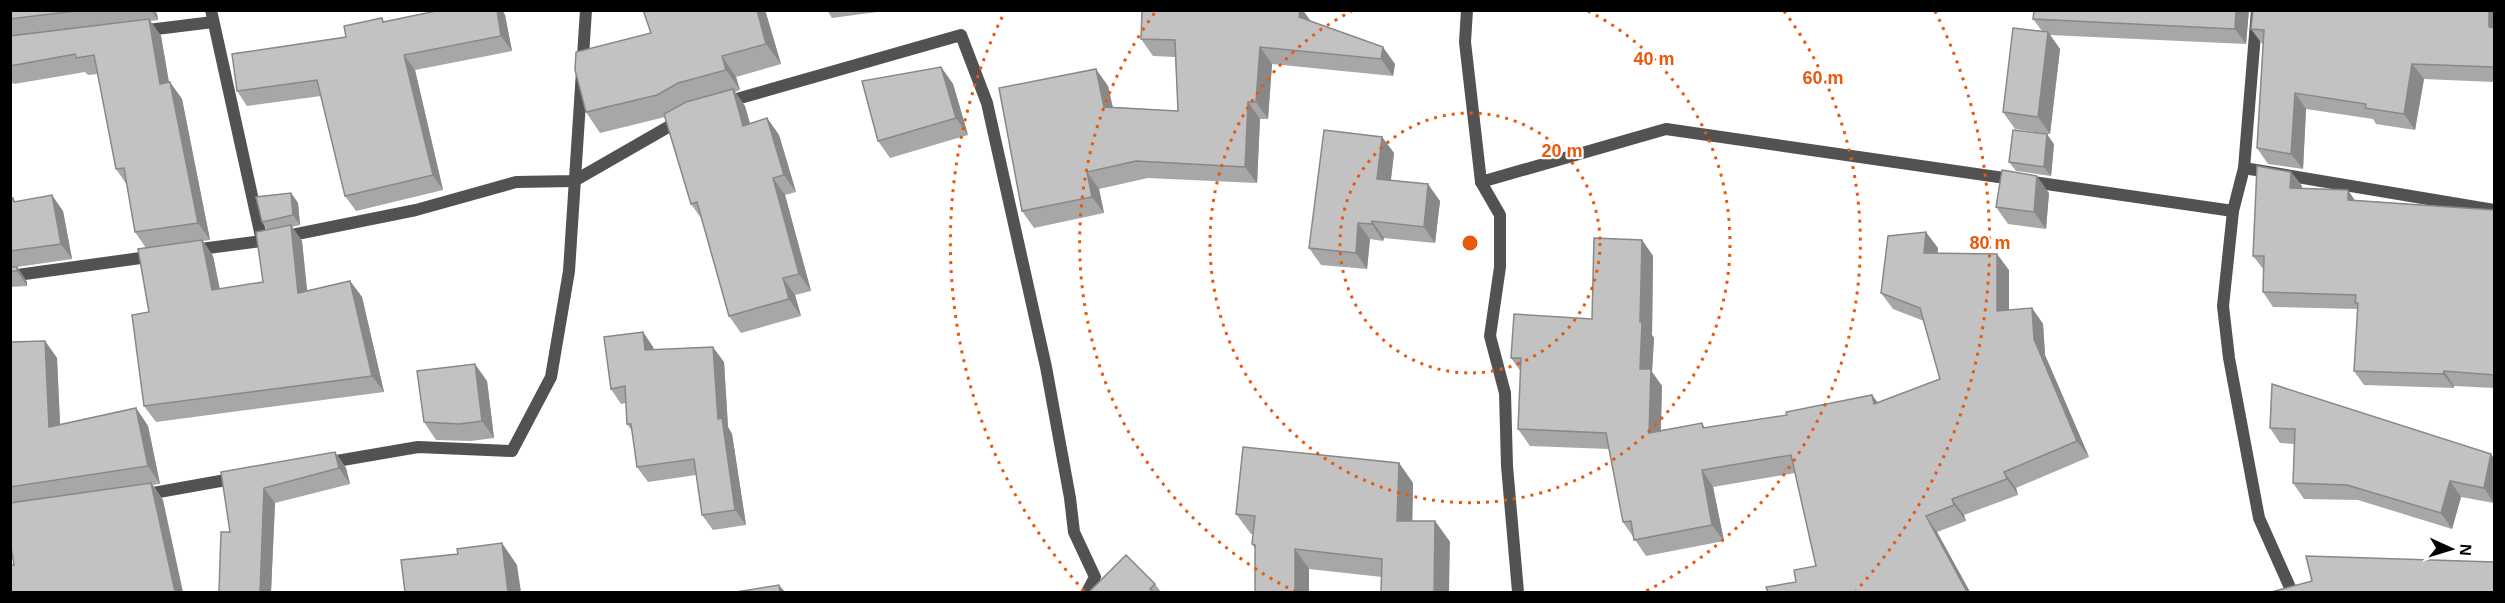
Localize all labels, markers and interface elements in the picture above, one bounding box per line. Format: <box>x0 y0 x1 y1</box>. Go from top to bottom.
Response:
text: 40 m <box>1633 49 1675 69</box>
text: 60 m <box>1802 68 1844 88</box>
text: 20 m <box>1541 141 1583 161</box>
centre of rings <box>1460 233 1480 253</box>
text: 80 m <box>1969 233 2011 253</box>
north arrow <box>2421 519 2481 579</box>
text: N <box>2457 544 2474 556</box>

